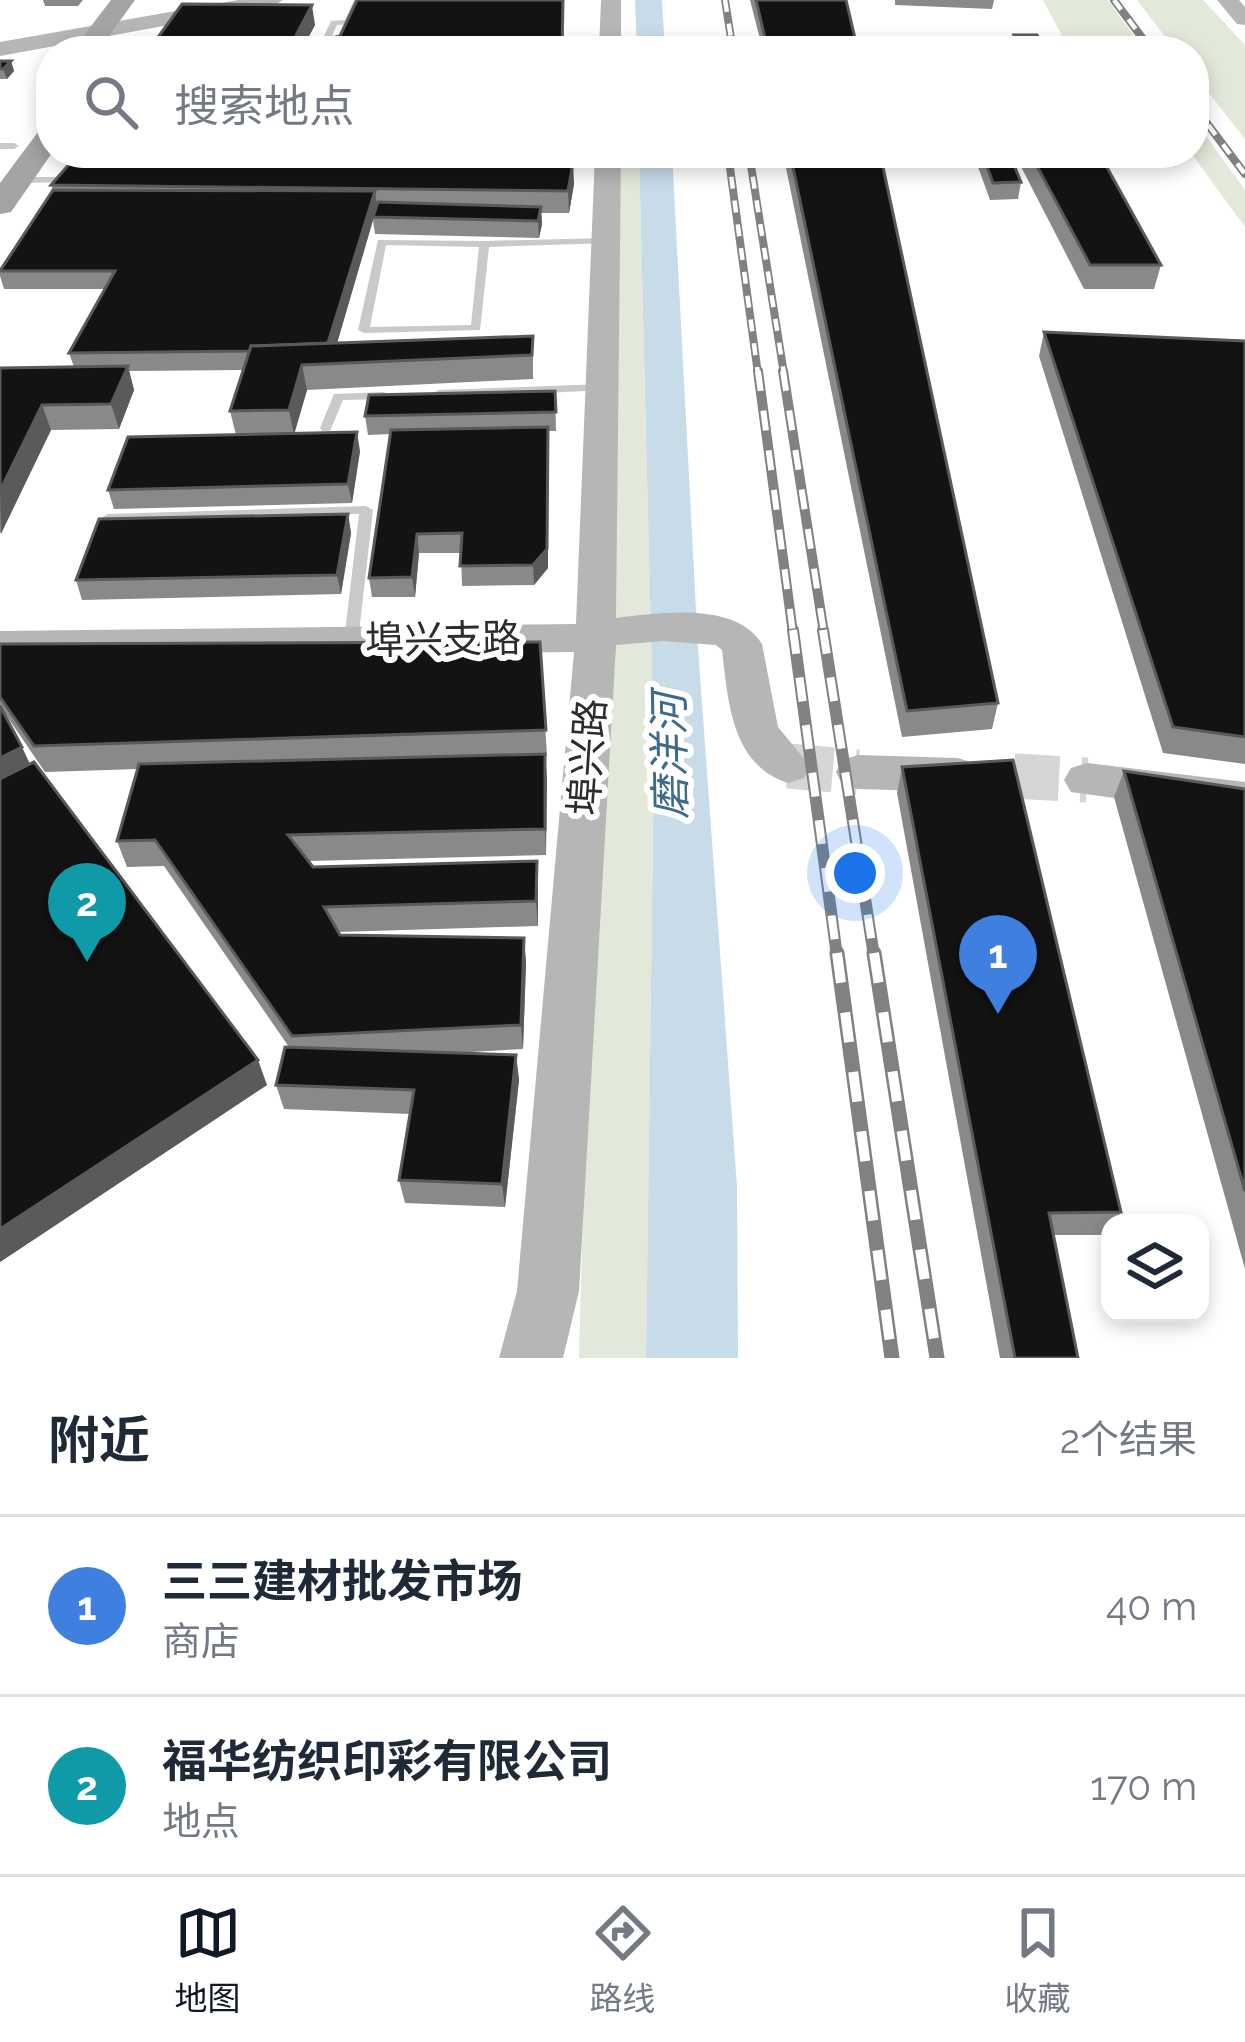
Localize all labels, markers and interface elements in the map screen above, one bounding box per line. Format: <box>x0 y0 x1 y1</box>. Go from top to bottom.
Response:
search box <box>36 36 1209 168</box>
icon: search <box>78 69 144 135</box>
text: 搜索地点 <box>174 80 354 133</box>
street label: 埠兴支路 <box>365 615 521 663</box>
water label: 磨洋河 <box>644 686 696 819</box>
street label: 埠兴路 <box>560 697 614 817</box>
your location <box>825 843 885 903</box>
pin: 2 <box>48 863 126 962</box>
pin: 1 <box>959 915 1037 1014</box>
map controls <box>1101 1214 1209 1322</box>
button: layers <box>1101 1214 1209 1322</box>
text: 附近 <box>48 1410 150 1470</box>
text: 2个结果 <box>1060 1416 1197 1462</box>
text: 三三建材批发市场 <box>162 1555 522 1608</box>
text: 1 <box>77 1583 97 1629</box>
text: 40 m <box>1106 1583 1197 1629</box>
text: 商店 <box>162 1618 240 1664</box>
text: 福华纺织印彩有限公司 <box>162 1735 612 1788</box>
text: 2 <box>76 1763 98 1809</box>
text: 170 m <box>1090 1763 1197 1809</box>
text: 地点 <box>162 1798 240 1844</box>
tab: 地图 <box>175 1900 241 2020</box>
tab: 路线 <box>590 1900 656 2020</box>
tab: 收藏 <box>1005 1900 1071 2020</box>

